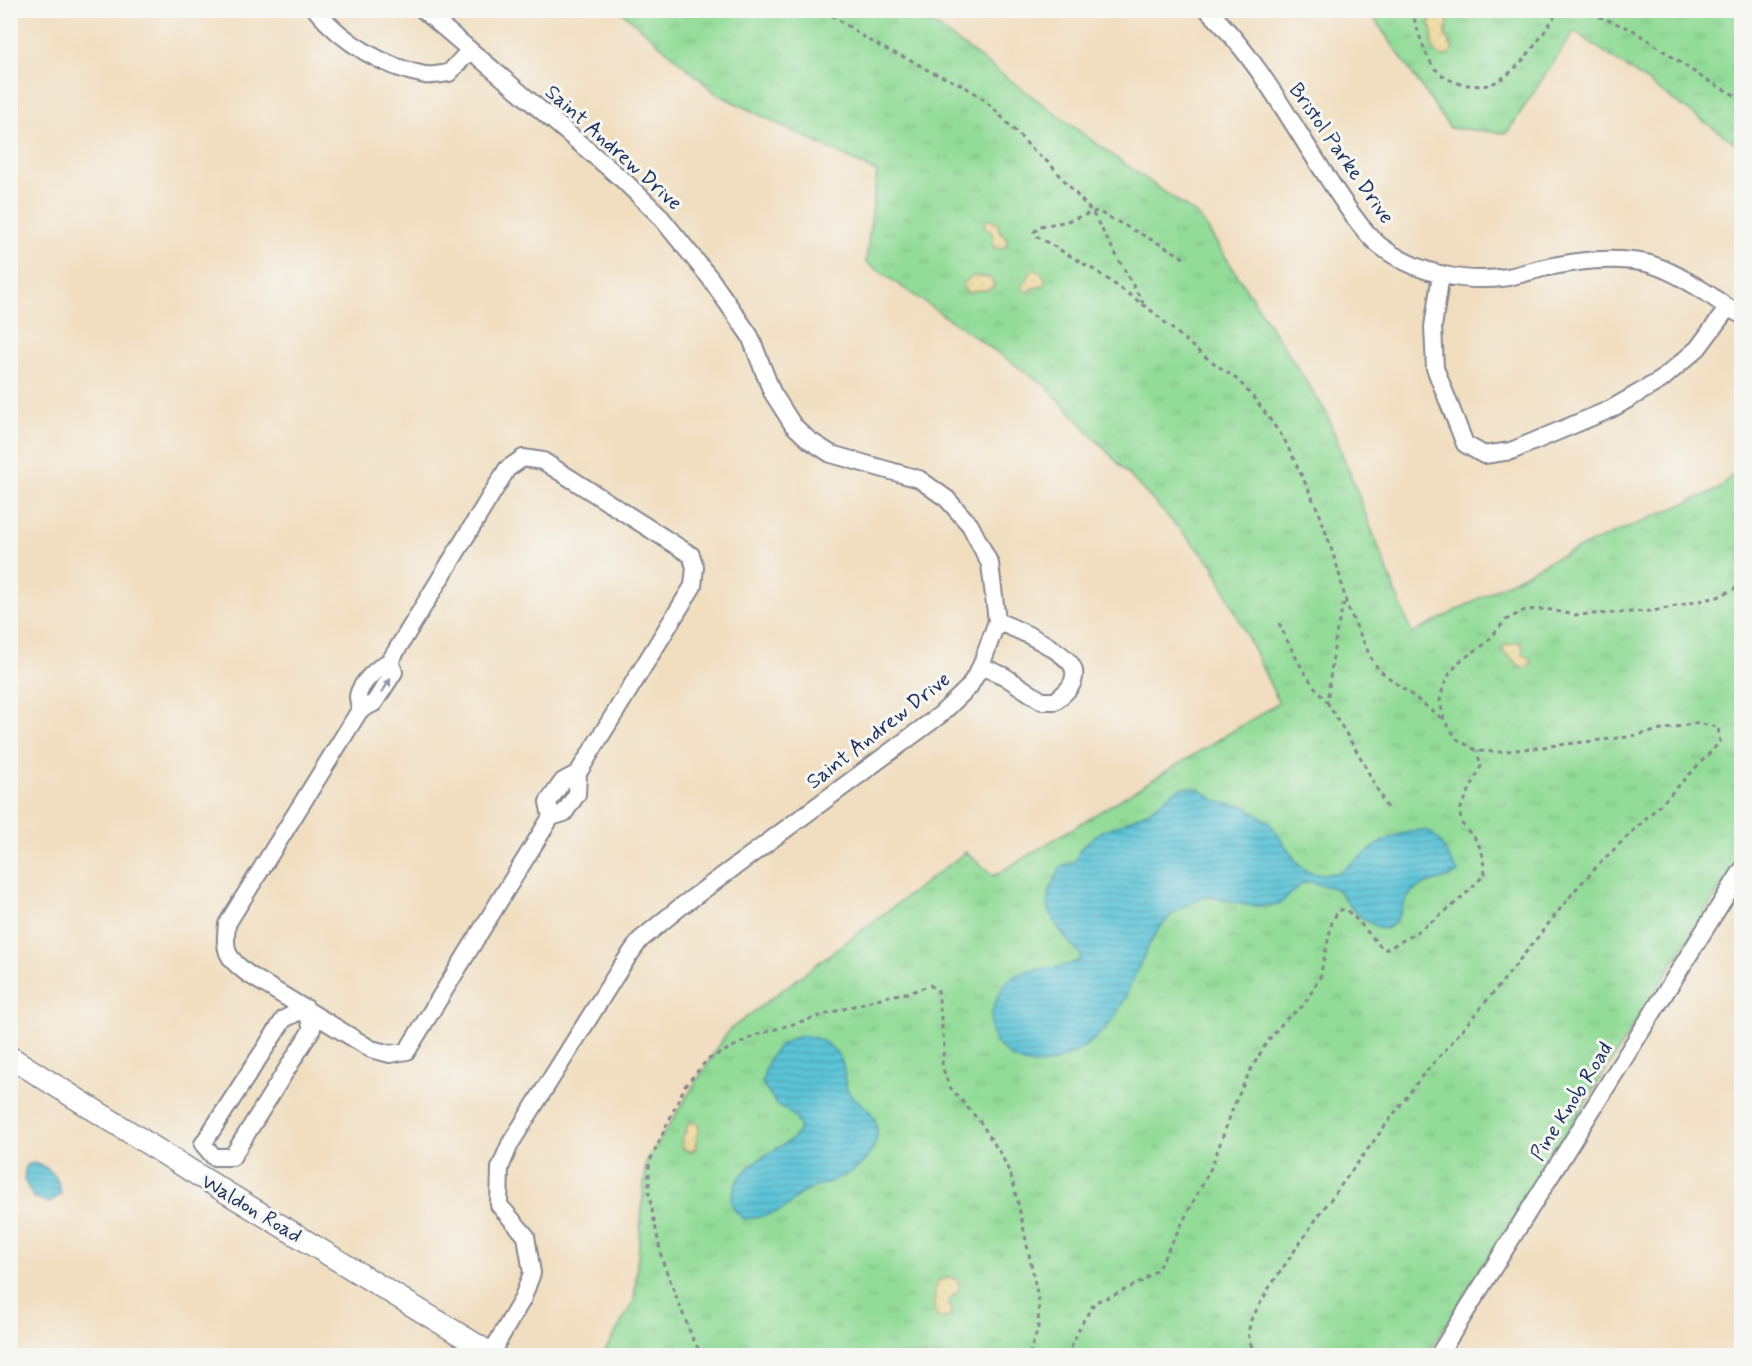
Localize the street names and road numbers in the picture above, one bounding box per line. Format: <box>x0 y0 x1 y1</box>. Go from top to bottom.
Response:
street label: Bristol Parke Drive <box>1282 77 1400 230</box>
street label: Saint Andrew Drive <box>539 79 688 217</box>
street label: Saint Andrew Drive <box>801 666 956 796</box>
street label: Pine Knob Road <box>1524 1037 1620 1166</box>
street label: Waldon Road <box>196 1168 307 1250</box>

